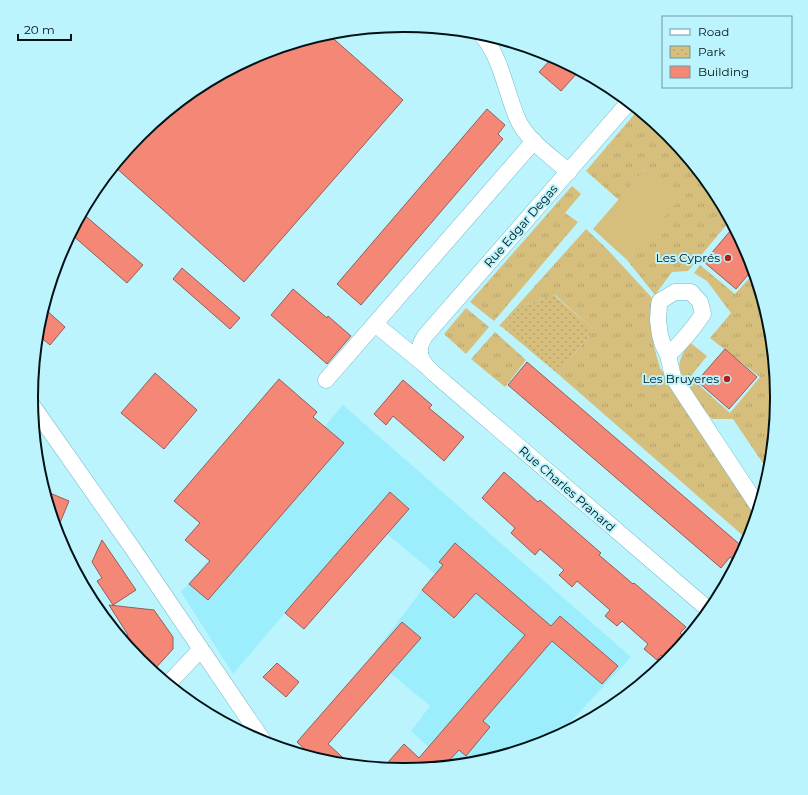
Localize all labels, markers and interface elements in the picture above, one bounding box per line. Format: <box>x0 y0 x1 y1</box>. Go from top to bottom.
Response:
scale bar <box>18 16 71 42</box>
legend <box>662 16 792 88</box>
text: 20 m <box>24 22 55 37</box>
text: Road <box>698 24 729 39</box>
text: Park <box>698 44 726 59</box>
text: Building <box>698 64 749 79</box>
street label: Rue Edgar Degas <box>481 181 561 270</box>
place label: Les Cyprés <box>656 250 720 265</box>
marker: Les Cyprés <box>723 253 733 263</box>
place label: Les Bruyeres <box>643 371 719 386</box>
marker: Les Bruyeres <box>722 374 732 384</box>
street label: Rue Charles Pranard <box>516 443 619 535</box>

